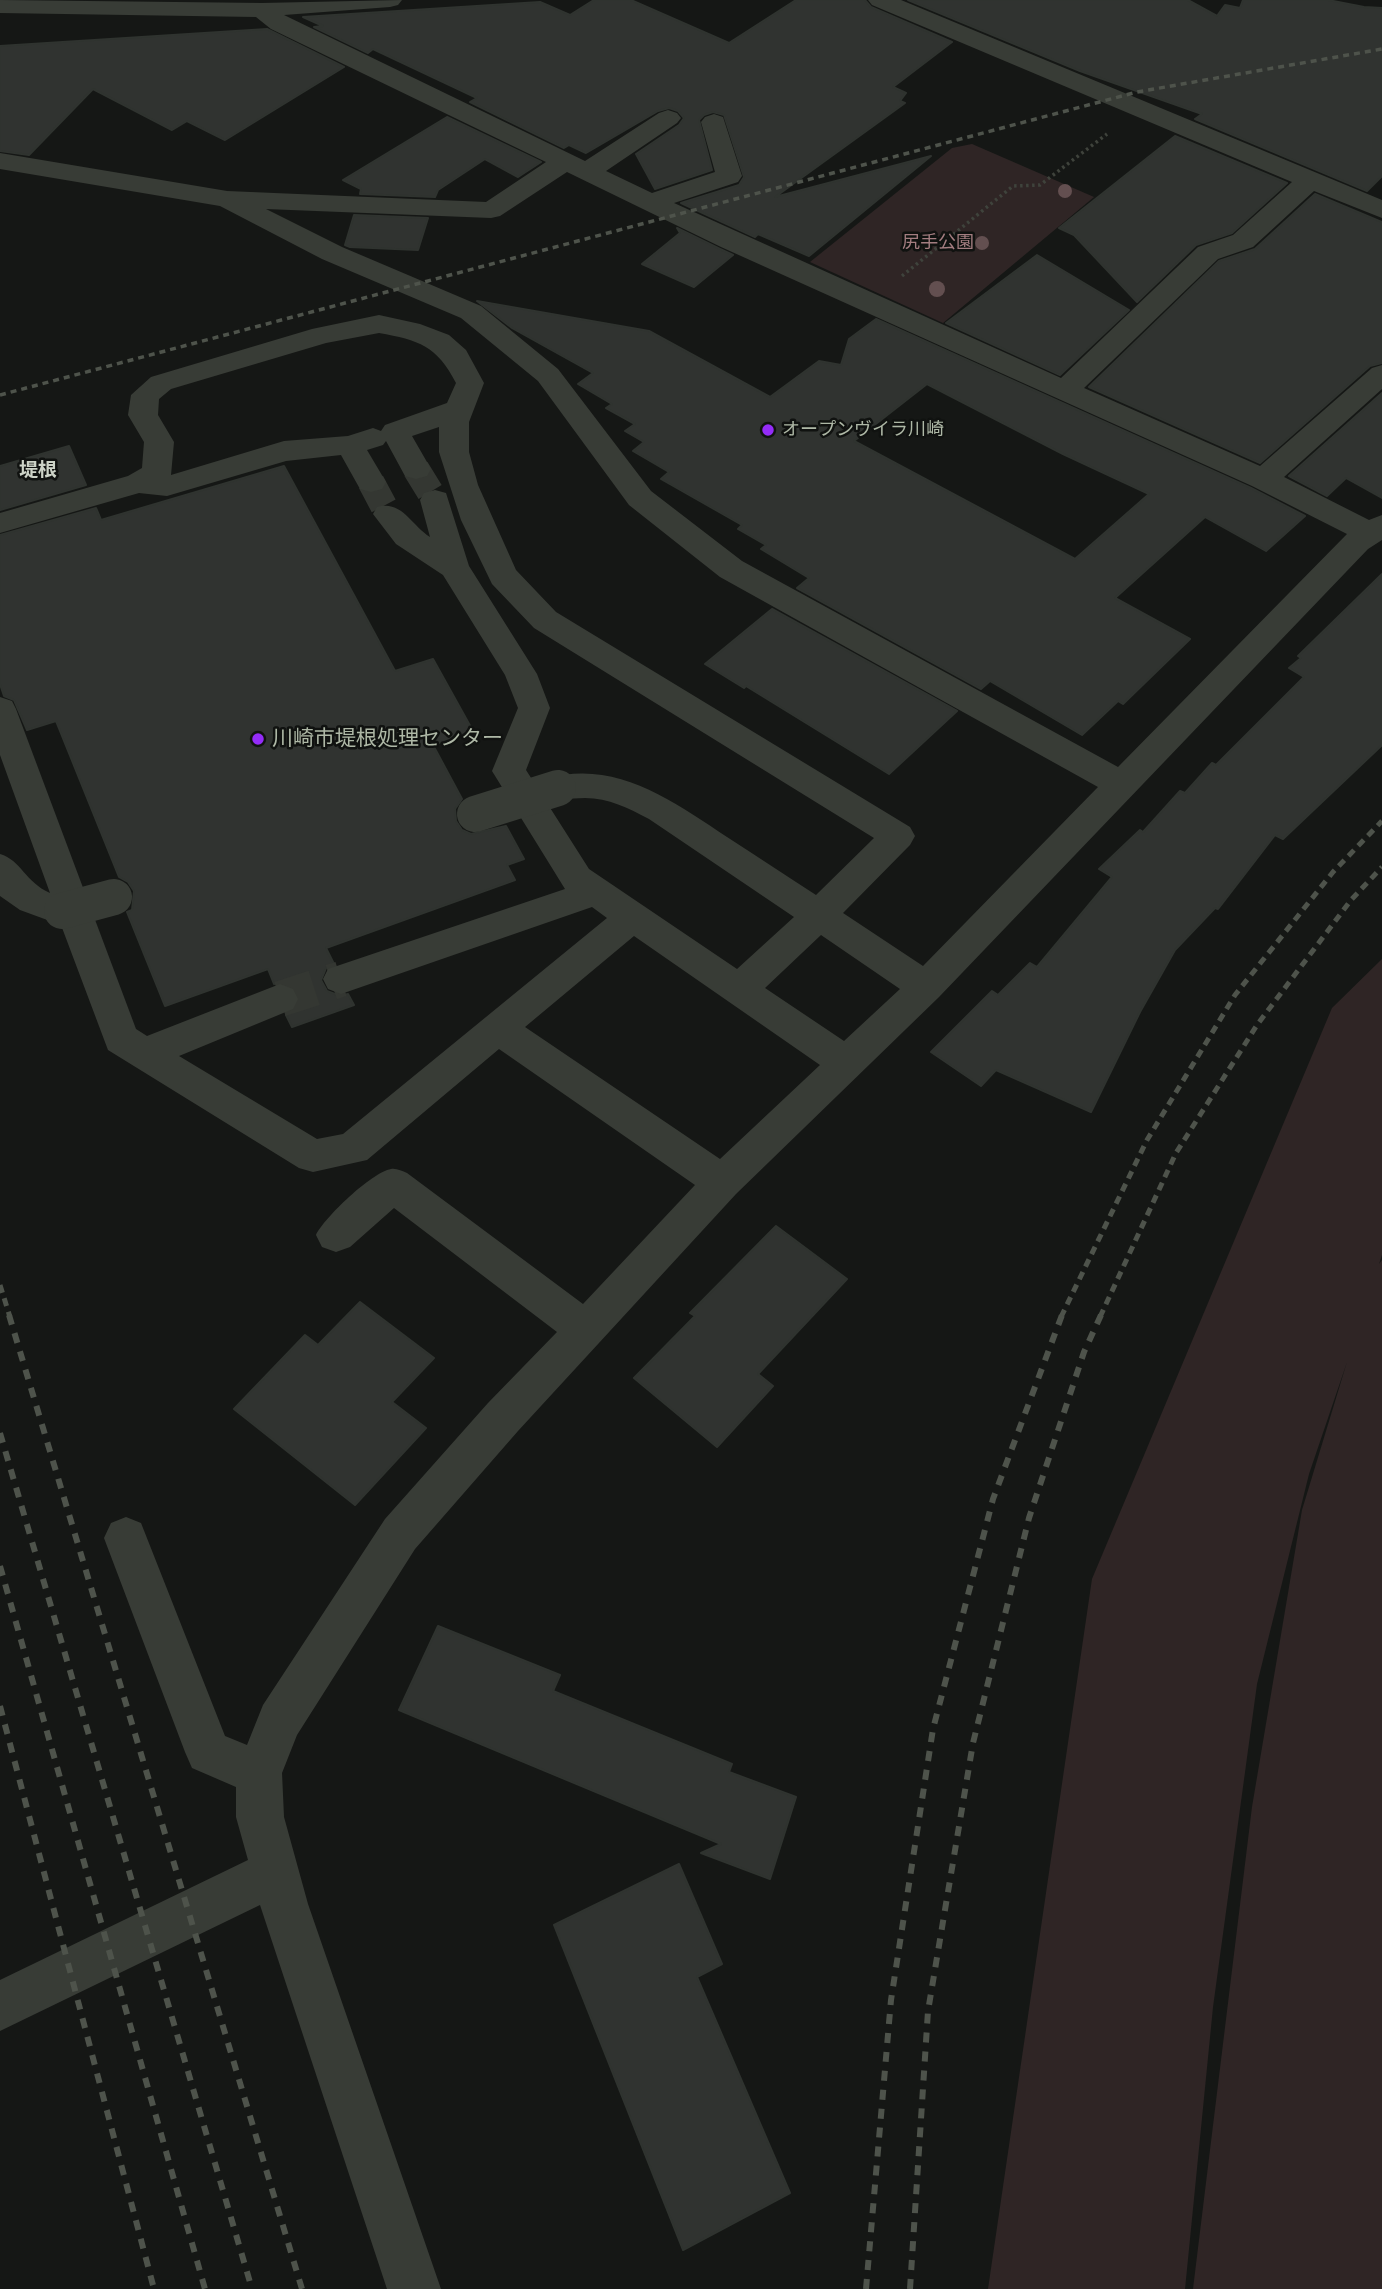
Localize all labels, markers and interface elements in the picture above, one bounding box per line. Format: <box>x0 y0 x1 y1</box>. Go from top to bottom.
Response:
park label: 尻手公園 <box>902 232 974 254</box>
place label: オープンヴイラ川崎 <box>782 419 944 441</box>
marker: オープンヴイラ川崎 <box>760 422 776 438</box>
district label: 堤根 <box>19 459 57 481</box>
place label: 川崎市堤根処理センター <box>272 726 503 752</box>
marker: 川崎市堤根処理センター <box>250 731 266 747</box>

